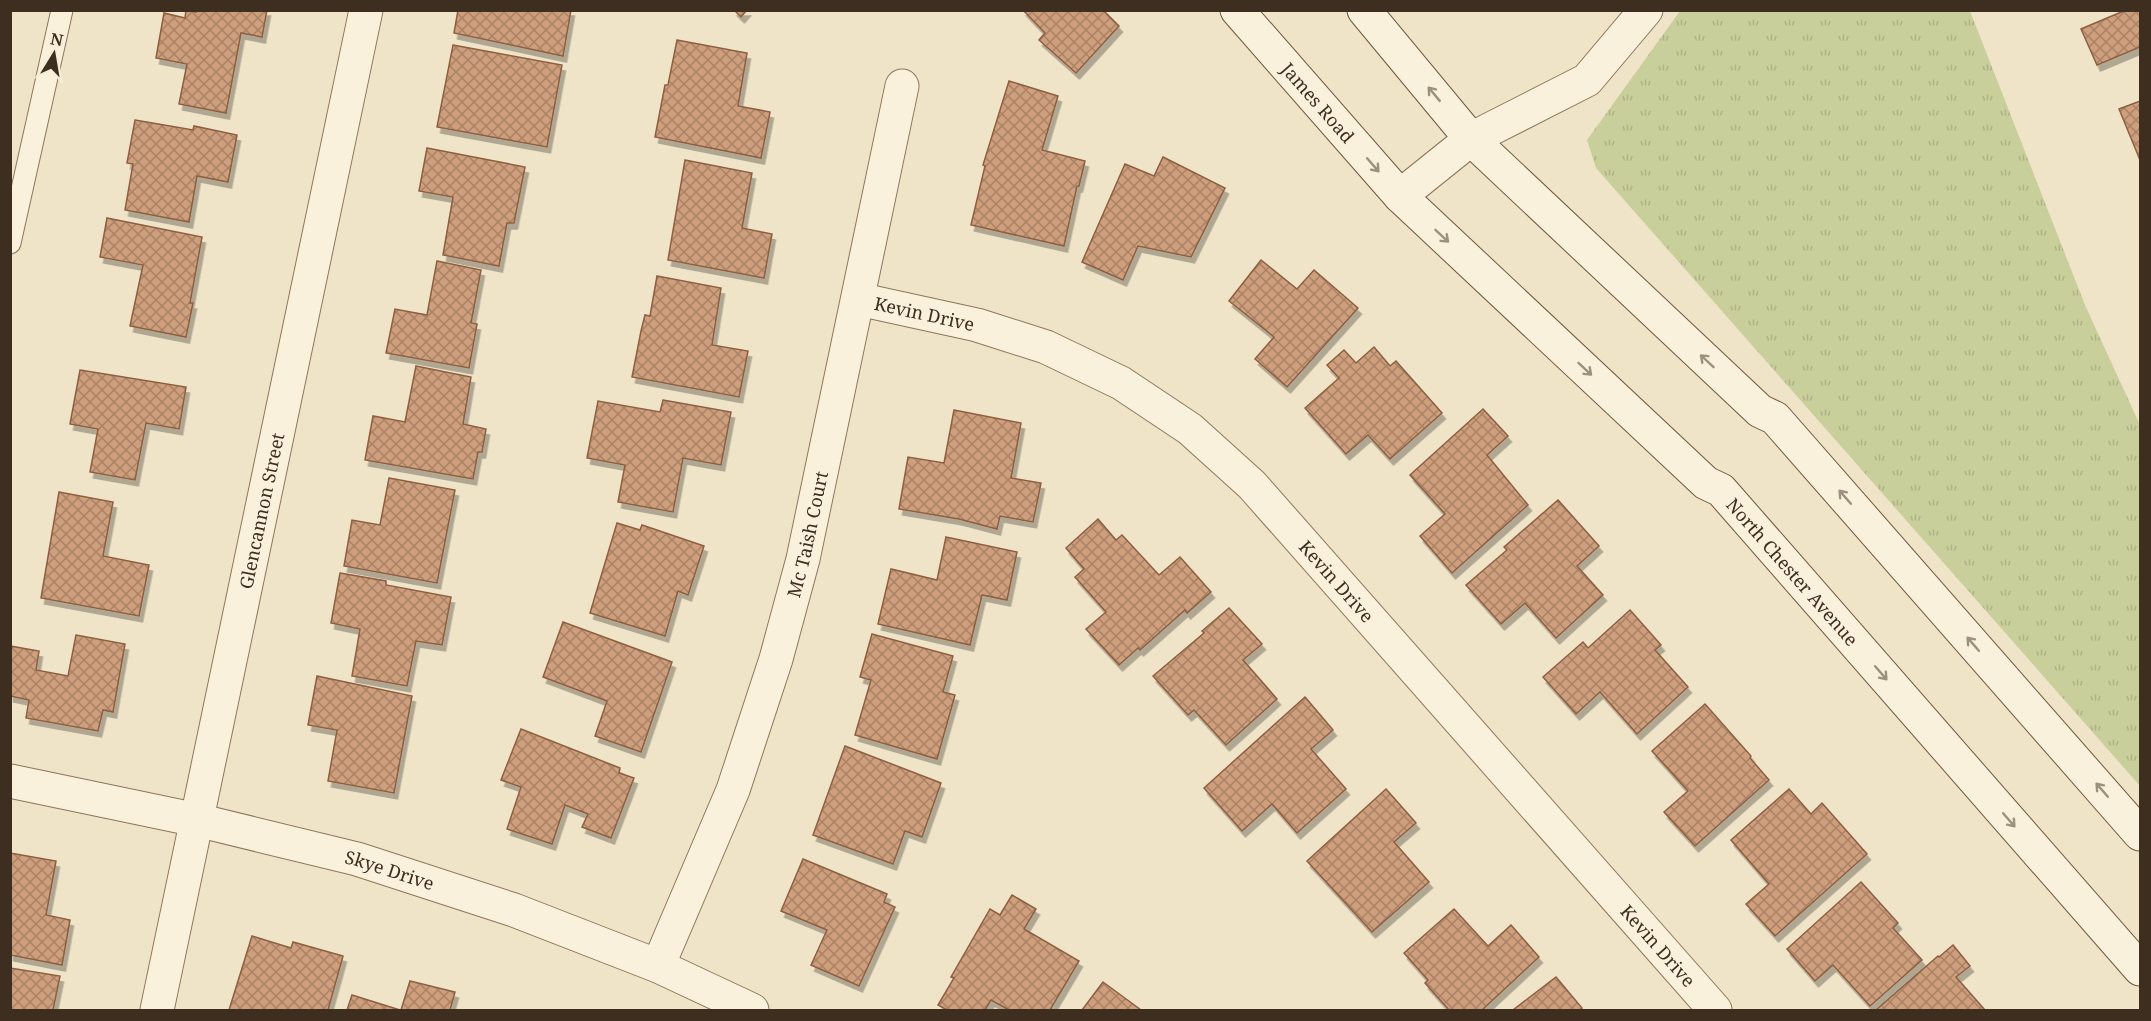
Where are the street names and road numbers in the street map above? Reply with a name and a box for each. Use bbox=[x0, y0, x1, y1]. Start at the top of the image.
street label: James Road bbox=[1276, 56, 1360, 148]
street label: Kevin Drive bbox=[872, 291, 977, 336]
street label: Glencannon Street bbox=[233, 431, 289, 591]
street label: Mc Taish Court bbox=[781, 469, 833, 600]
street label: North Chester Avenue bbox=[1721, 493, 1864, 651]
street label: Kevin Drive bbox=[1294, 535, 1379, 627]
street label: Skye Drive bbox=[343, 845, 437, 895]
street label: Kevin Drive bbox=[1616, 899, 1701, 992]

